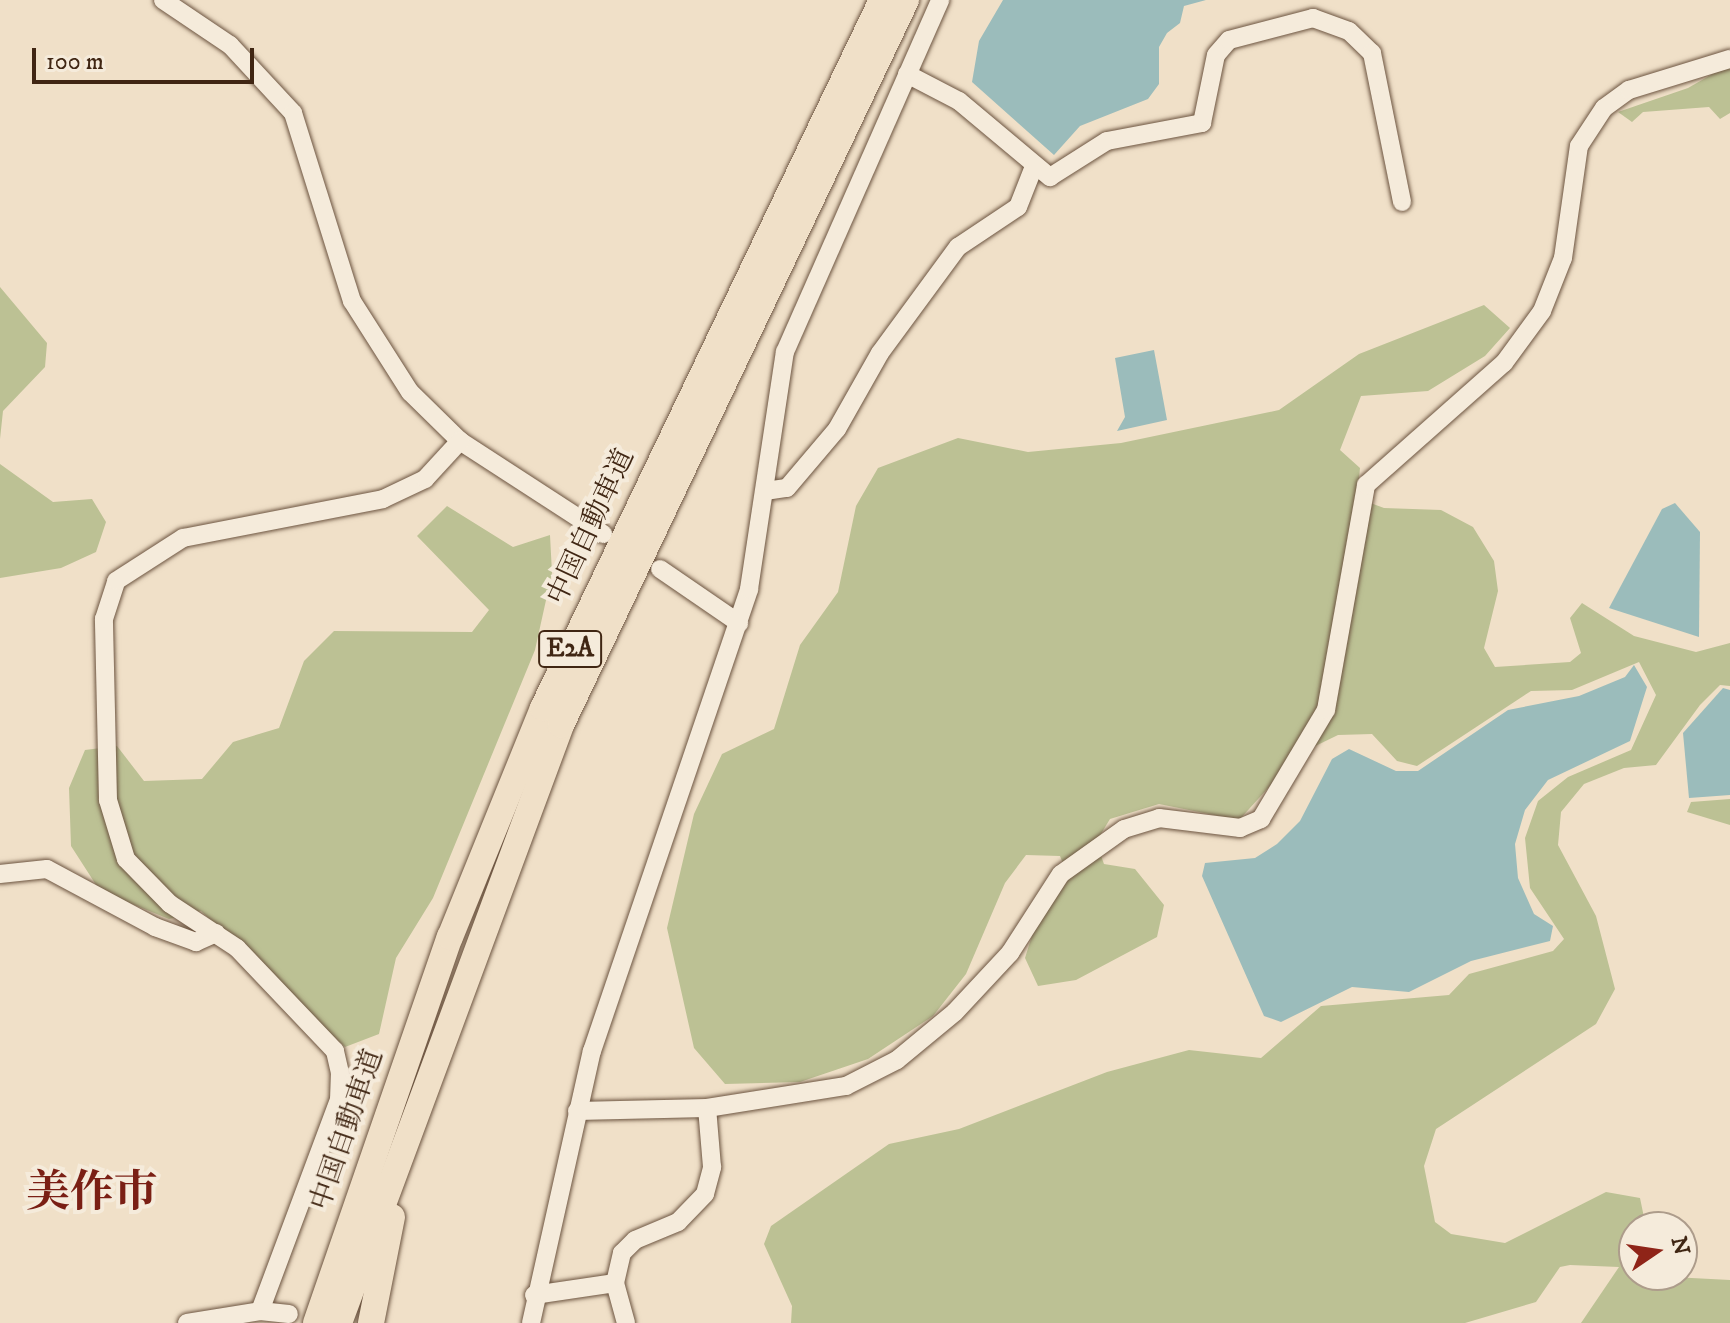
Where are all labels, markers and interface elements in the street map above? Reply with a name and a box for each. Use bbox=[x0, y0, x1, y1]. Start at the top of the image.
scale bar bbox=[36, 32, 258, 82]
text: 100 m bbox=[46, 47, 104, 77]
street label: 中国自動車道 bbox=[540, 444, 642, 610]
road number: E2A bbox=[538, 627, 602, 671]
street label: 中国自動車道 bbox=[304, 1045, 390, 1215]
district label: 美作市 bbox=[26, 1168, 158, 1220]
north arrow bbox=[1618, 1211, 1698, 1291]
text: N bbox=[1665, 1234, 1695, 1258]

